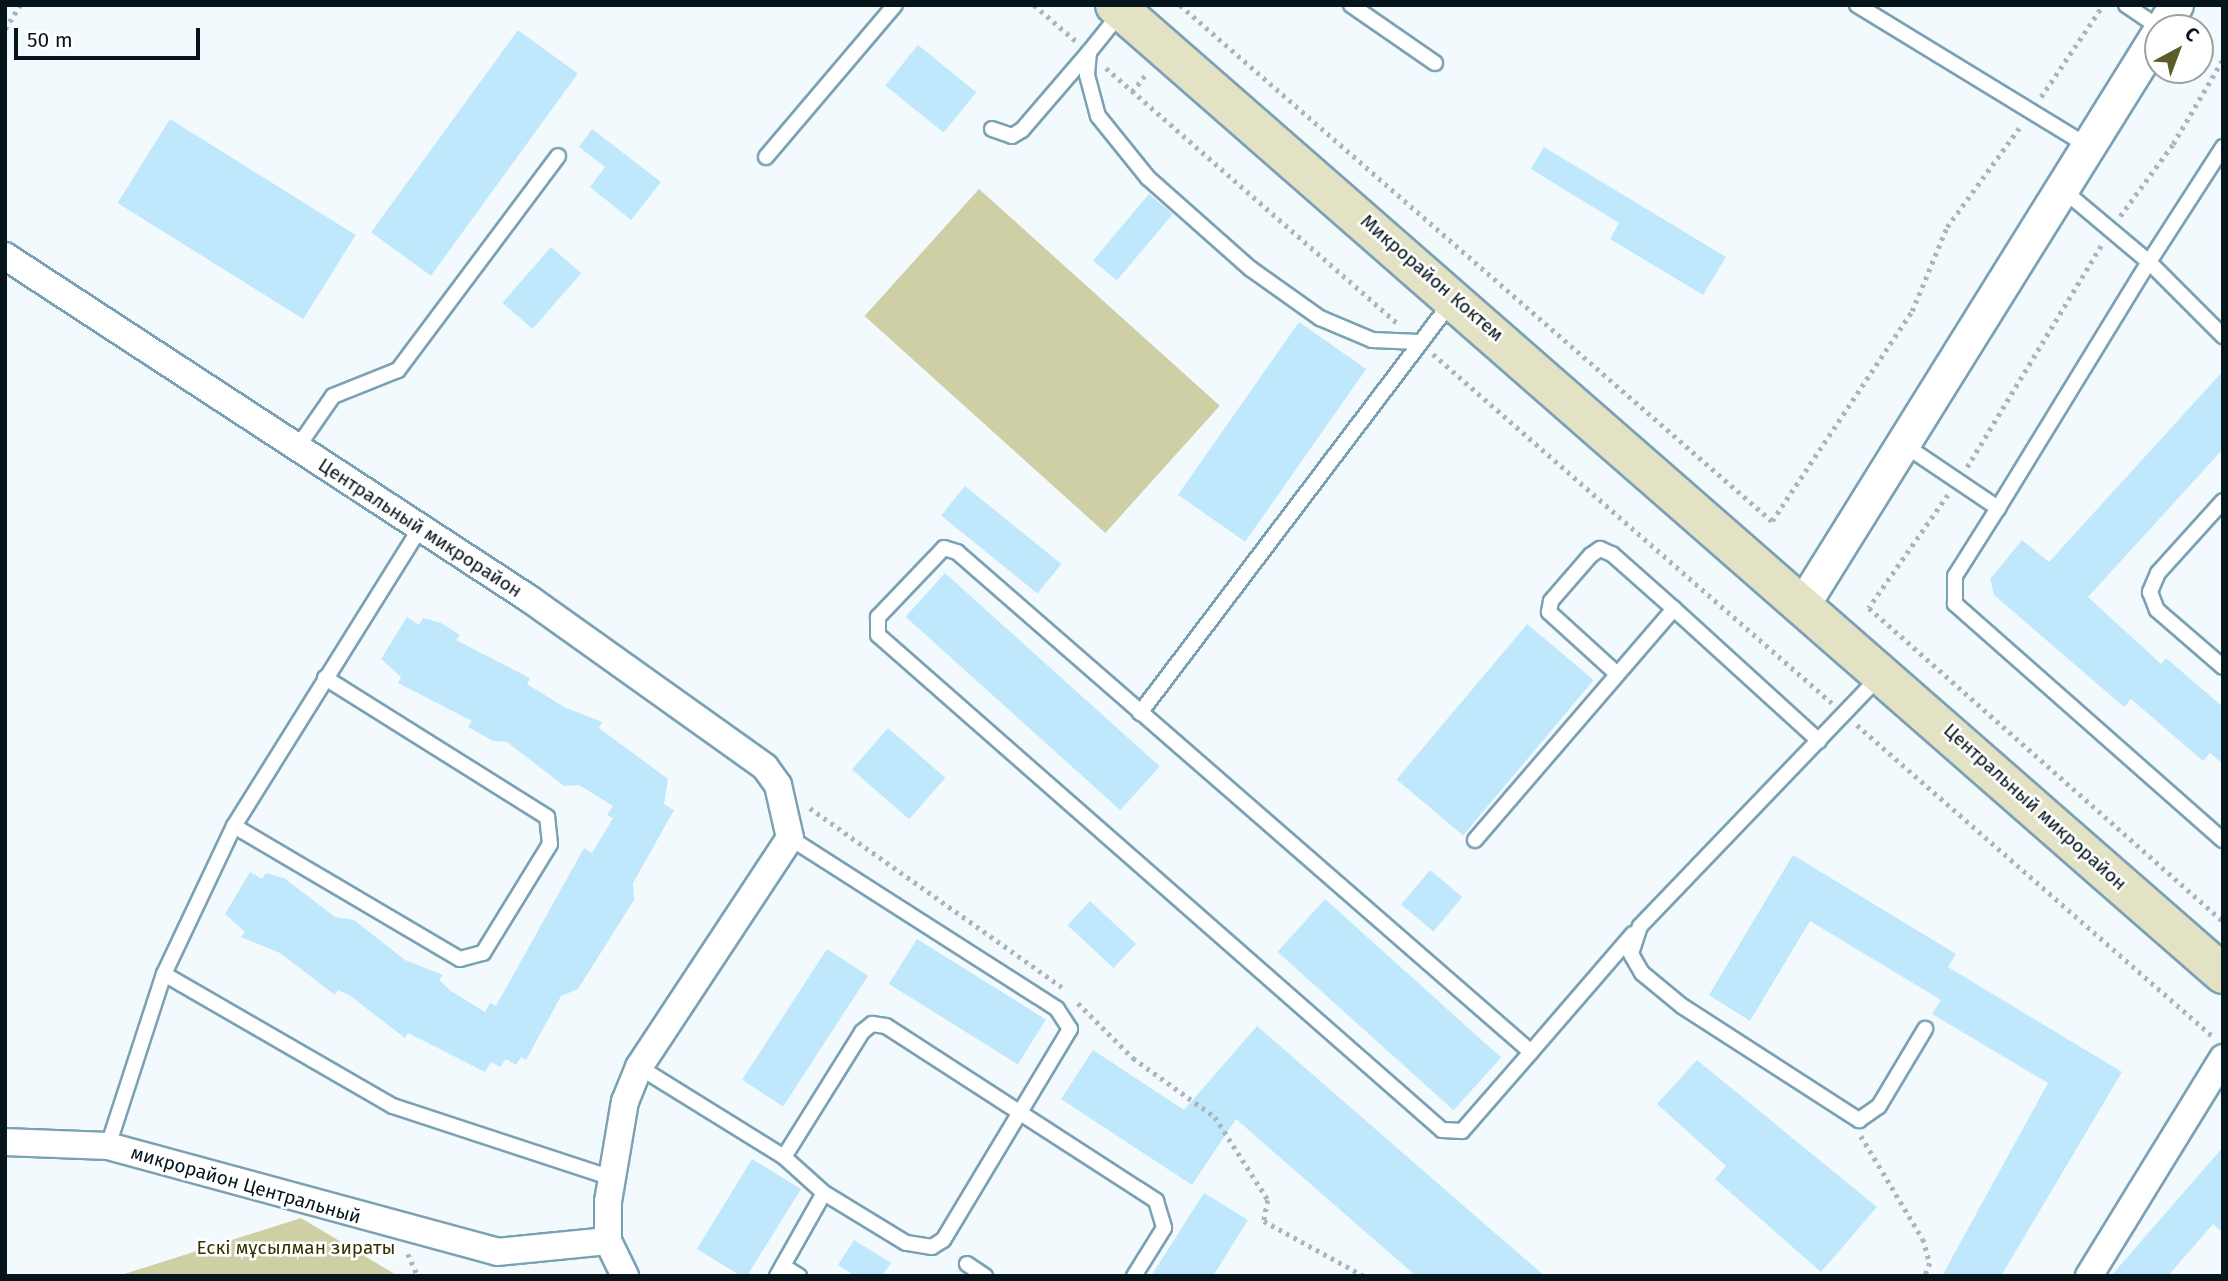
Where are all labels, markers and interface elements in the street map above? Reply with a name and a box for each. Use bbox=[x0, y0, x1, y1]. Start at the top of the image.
scale bar bbox=[18, 14, 203, 58]
north arrow bbox=[2144, 14, 2214, 84]
text: С bbox=[2180, 22, 2203, 47]
text: 50 m bbox=[27, 27, 73, 53]
street label: Микрорайон Коктем bbox=[1356, 210, 1508, 346]
street label: Центральный микрорайон bbox=[314, 454, 526, 602]
street label: Центральный микрорайон bbox=[1939, 719, 2131, 895]
street label: микрорайон Центральный bbox=[128, 1141, 364, 1229]
park label: Ескі мұсылман зираты bbox=[197, 1237, 395, 1259]

